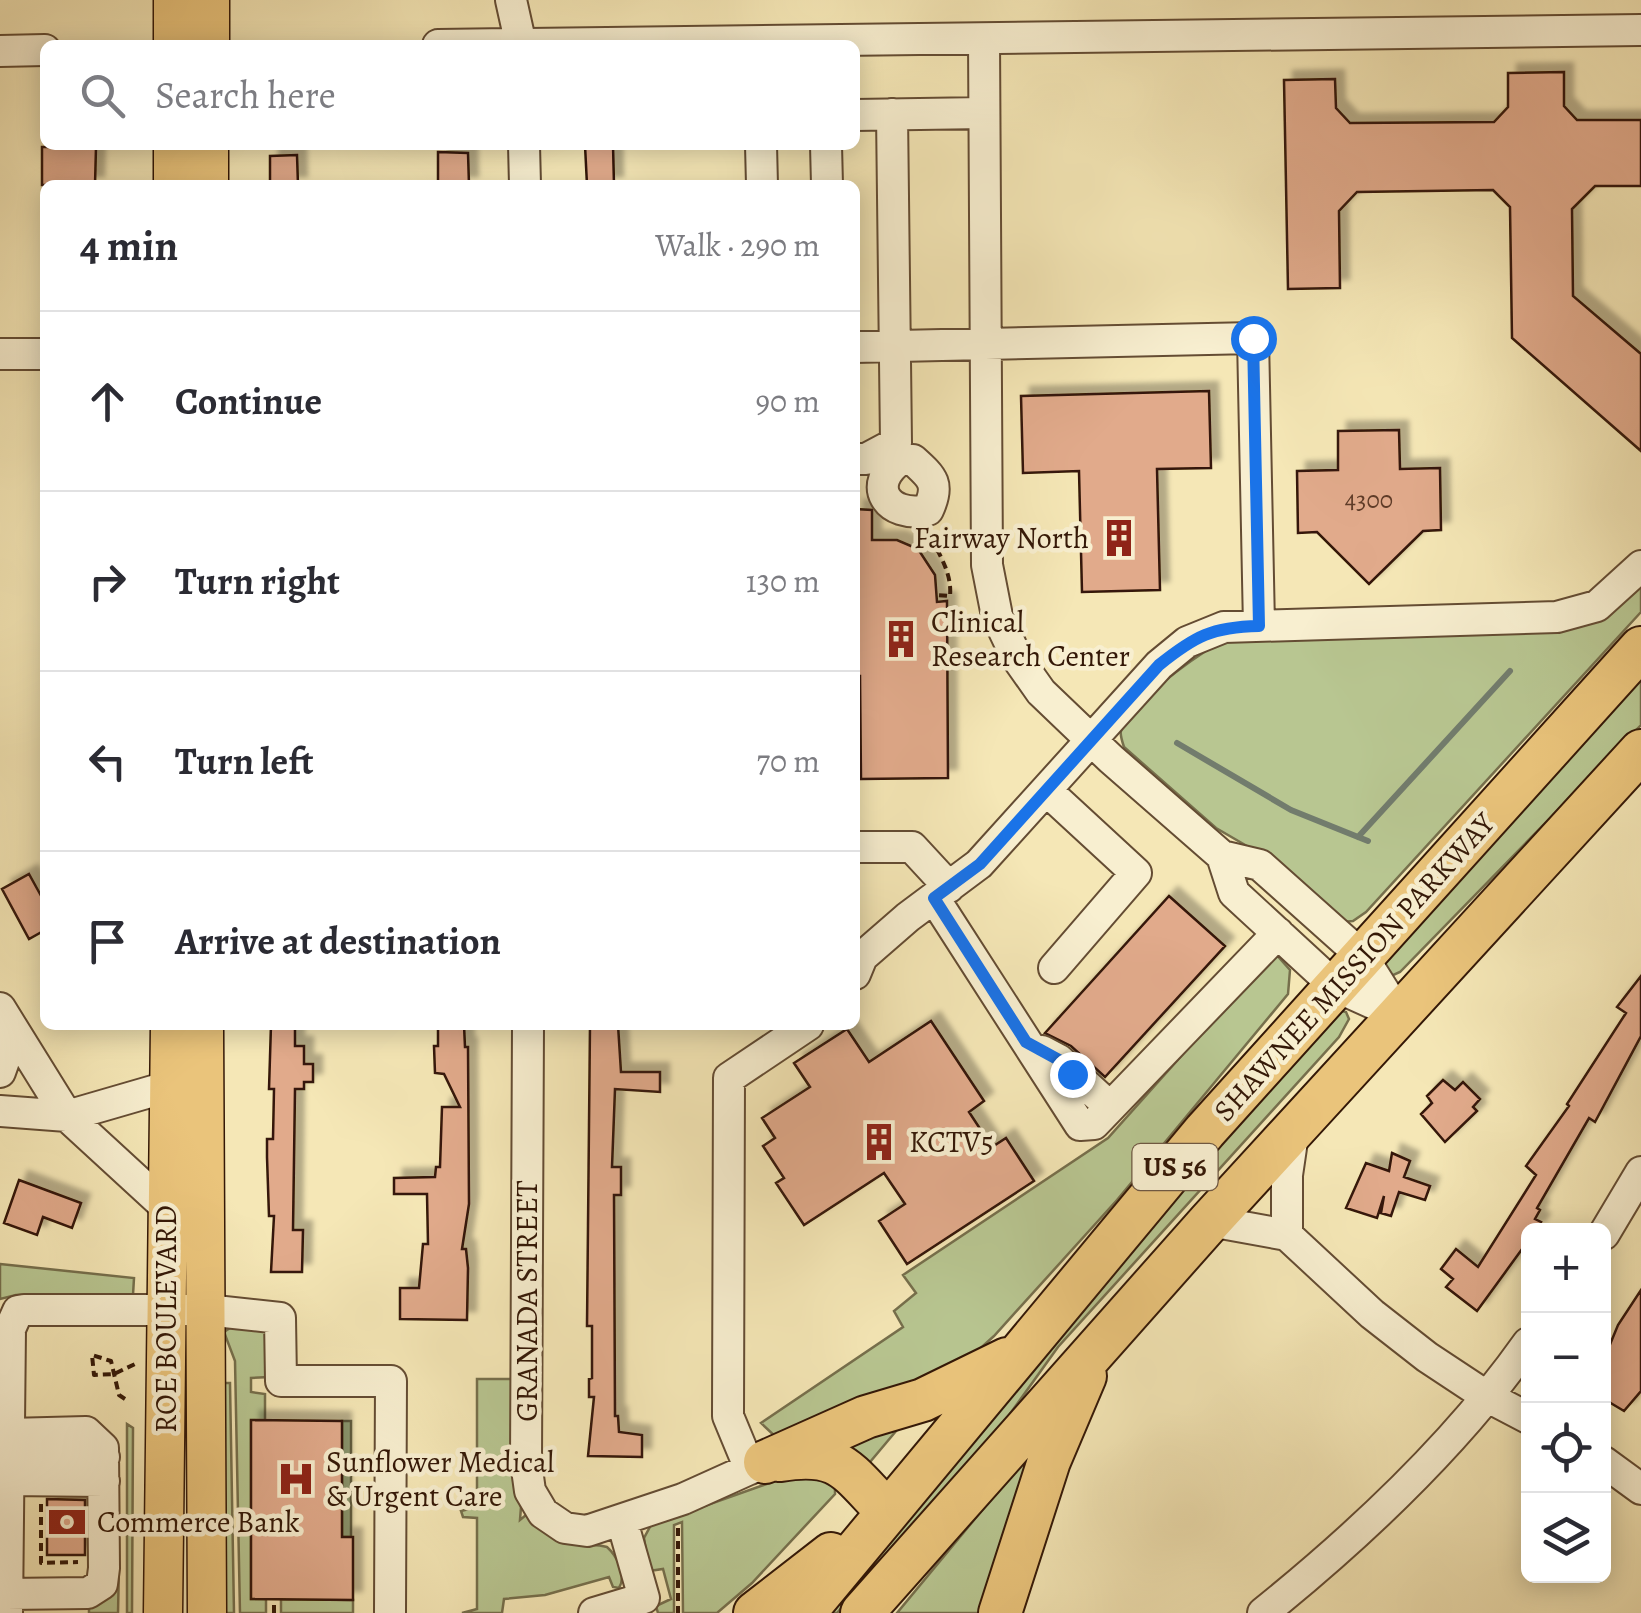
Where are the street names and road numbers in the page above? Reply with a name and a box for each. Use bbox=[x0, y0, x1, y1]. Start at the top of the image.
street label: SHAWNEE MISSION PARKWAY bbox=[1205, 804, 1504, 1130]
road number: US 56 bbox=[1132, 1144, 1218, 1190]
street label: GRANADA STREET bbox=[507, 1180, 547, 1422]
street label: ROE BOULEVARD bbox=[146, 1205, 186, 1433]

